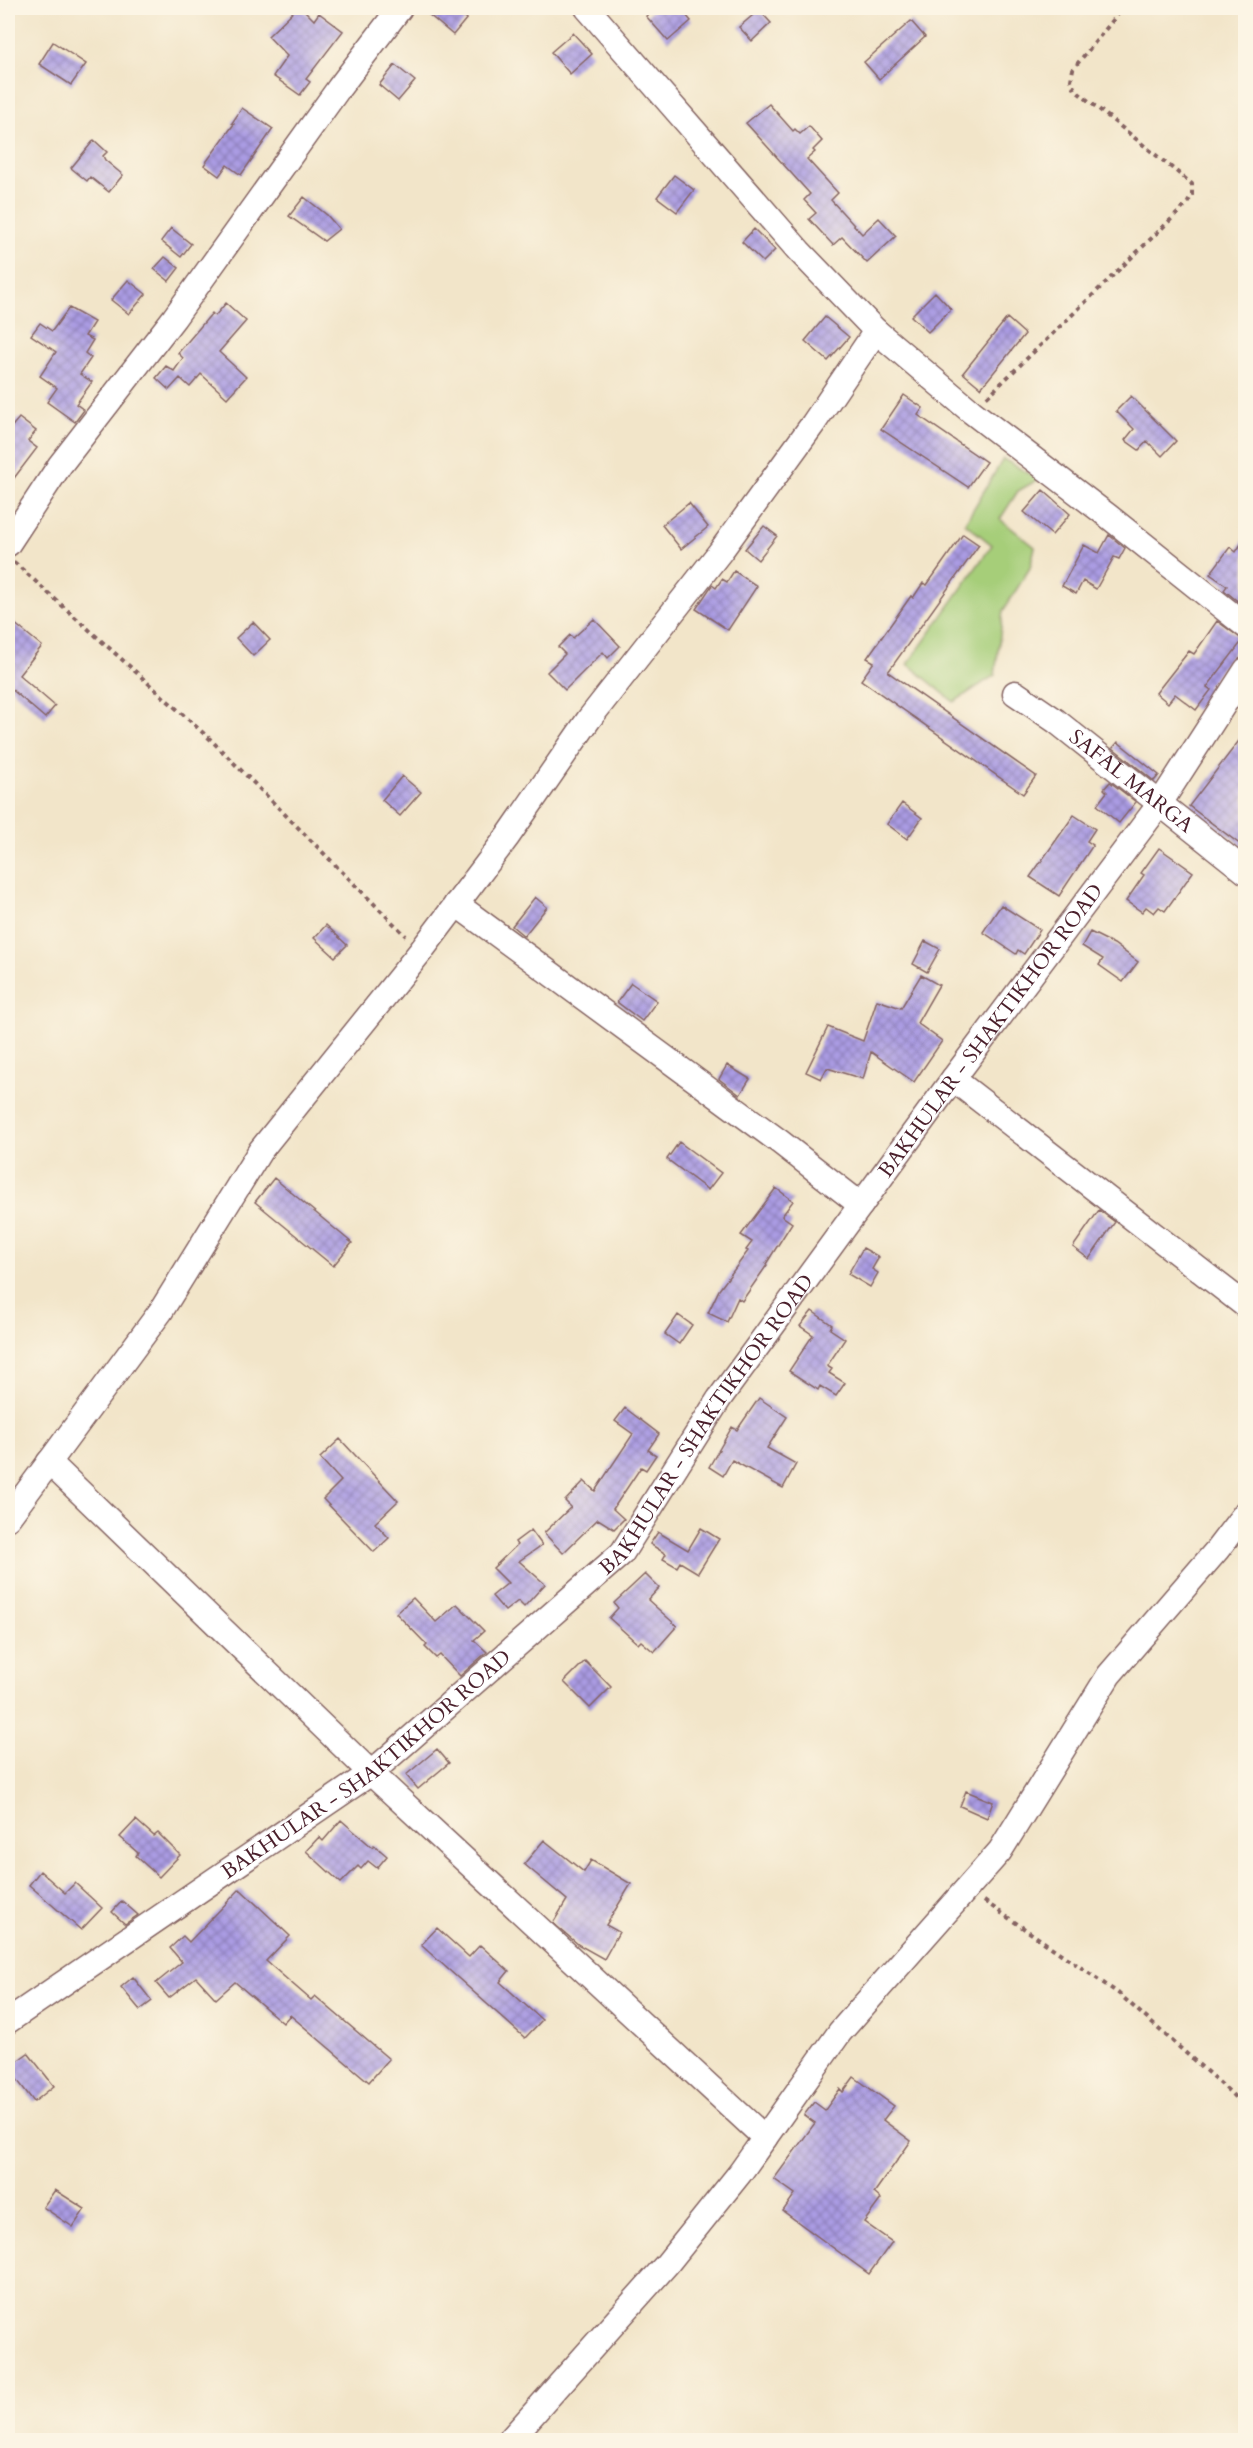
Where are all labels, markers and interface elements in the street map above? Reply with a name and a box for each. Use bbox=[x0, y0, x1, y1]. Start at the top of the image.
street label: SAFAL MARGA bbox=[1063, 722, 1200, 840]
street label: BAKHULAR - SHAKTIKHOR ROAD bbox=[871, 877, 1110, 1183]
street label: BAKHULAR - SHAKTIKHOR ROAD bbox=[593, 1268, 820, 1581]
street label: BAKHULAR - SHAKTIKHOR ROAD bbox=[215, 1643, 517, 1886]

